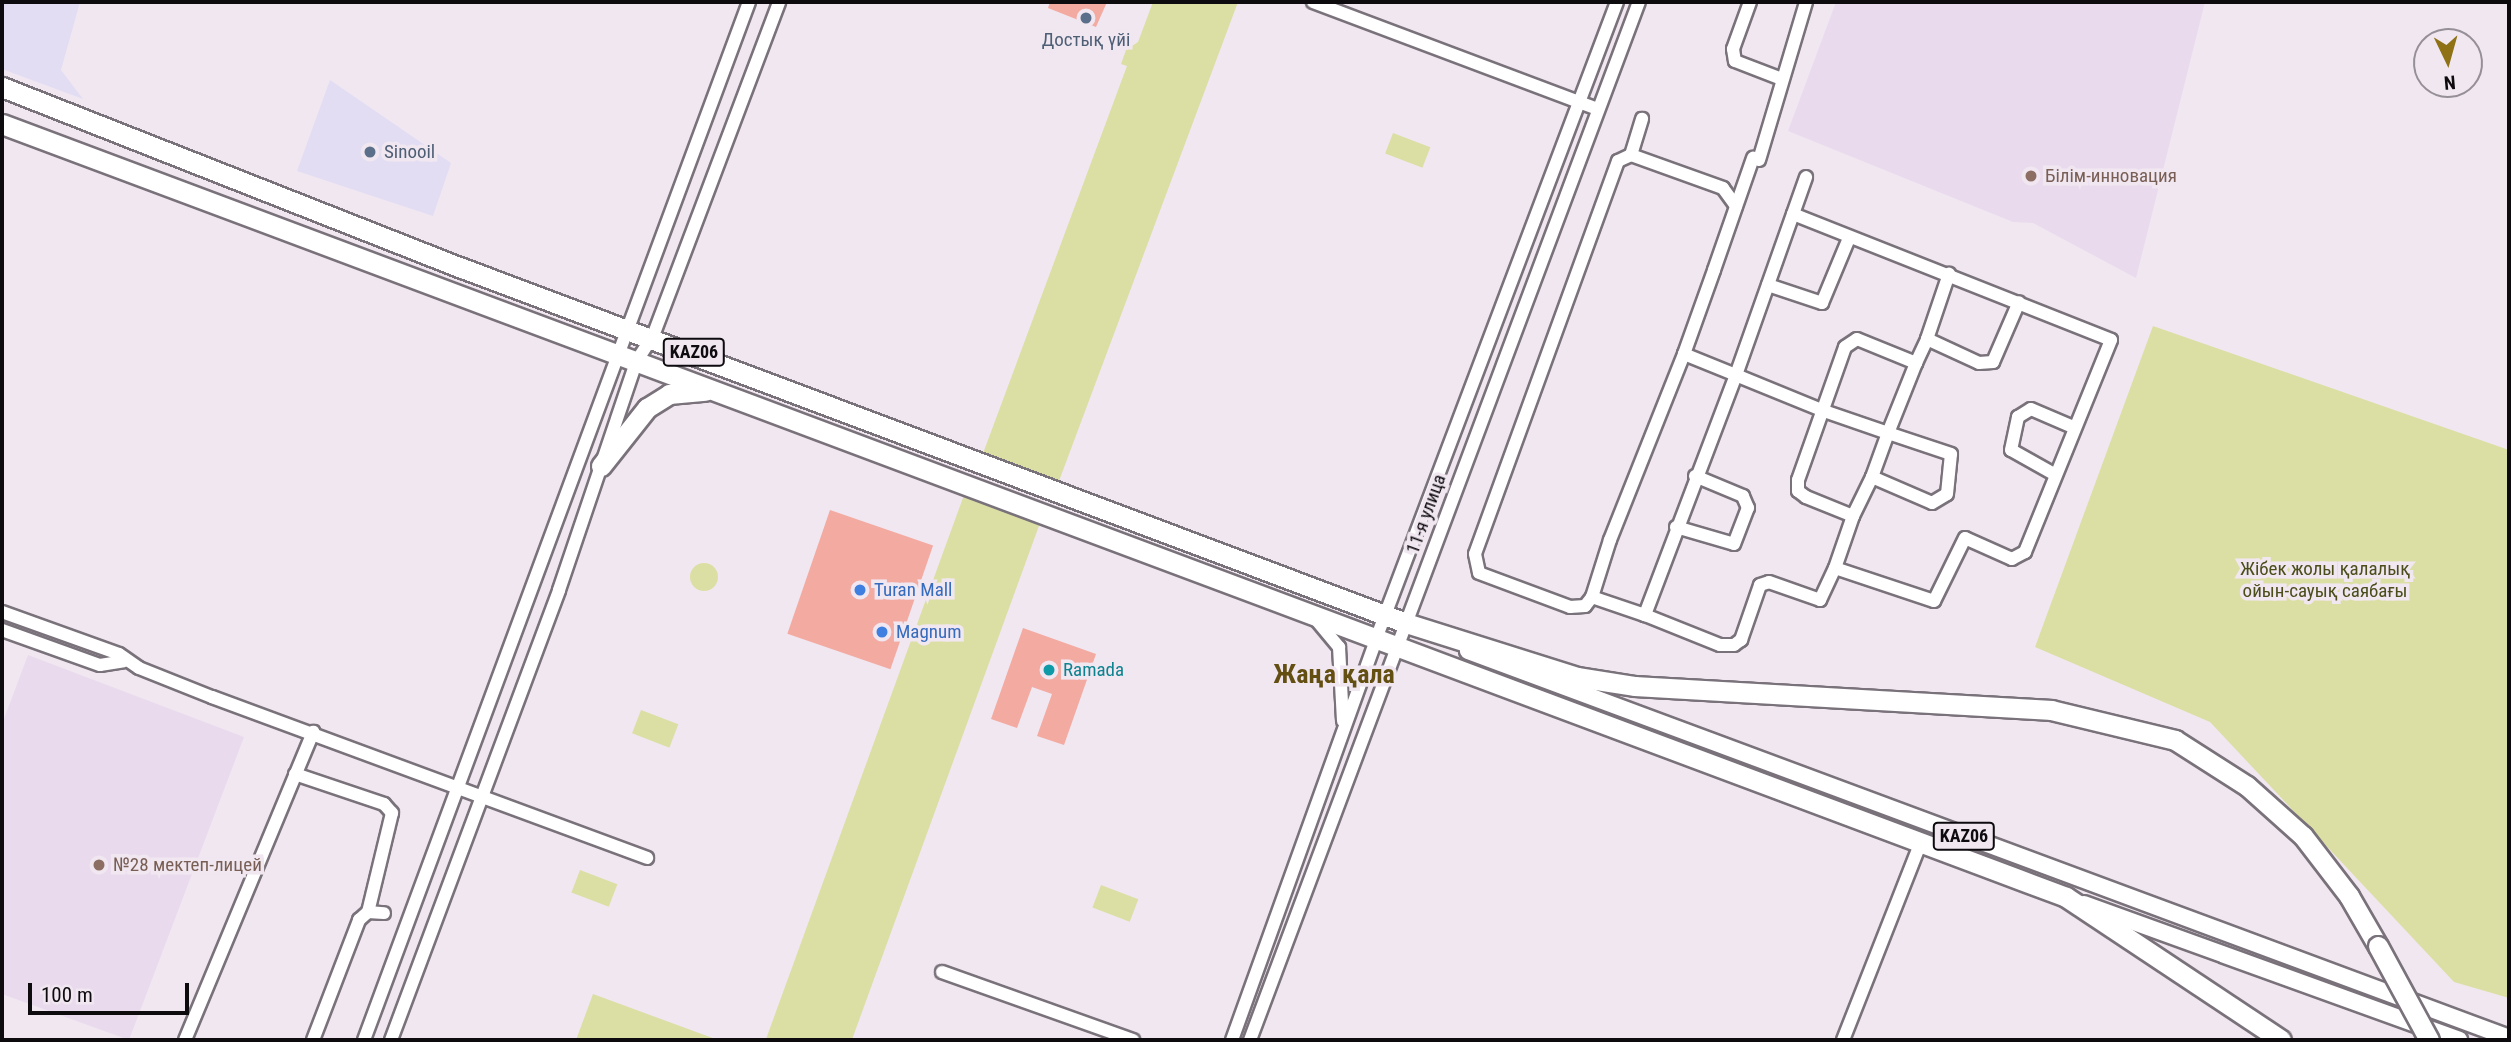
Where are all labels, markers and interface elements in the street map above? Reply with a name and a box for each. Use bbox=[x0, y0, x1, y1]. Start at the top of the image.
marker: Достық үйі bbox=[1078, 10, 1094, 26]
north arrow bbox=[2413, 28, 2483, 98]
place label: Достық үйі bbox=[1042, 29, 1130, 51]
text: N bbox=[2443, 70, 2457, 94]
place label: Sinooil bbox=[384, 141, 435, 163]
marker: Sinooil bbox=[362, 144, 378, 160]
place label: Білім-инновация bbox=[2045, 165, 2177, 187]
marker: Білім-инновация bbox=[2023, 168, 2039, 184]
road number: KАZ06 bbox=[662, 338, 726, 366]
street label: 11-я улица bbox=[1401, 471, 1451, 557]
park label: Жібек жолы қалалық ойын-сауық саябағы bbox=[2240, 558, 2410, 602]
place label: Turan Mall bbox=[874, 579, 952, 601]
marker: Turan Mall bbox=[852, 582, 868, 598]
place label: Magnum bbox=[896, 621, 962, 643]
marker: Magnum bbox=[874, 624, 890, 640]
place label: Ramada bbox=[1063, 659, 1124, 681]
district label: Жаңа қала bbox=[1273, 659, 1395, 691]
marker: Ramada bbox=[1041, 662, 1057, 678]
road number: KАZ06 bbox=[1932, 822, 1996, 850]
place label: №28 мектеп-лицей bbox=[113, 854, 262, 876]
marker: №28 мектеп-лицей bbox=[91, 857, 107, 873]
scale bar bbox=[32, 968, 192, 1012]
text: 100 m bbox=[41, 983, 93, 1007]

